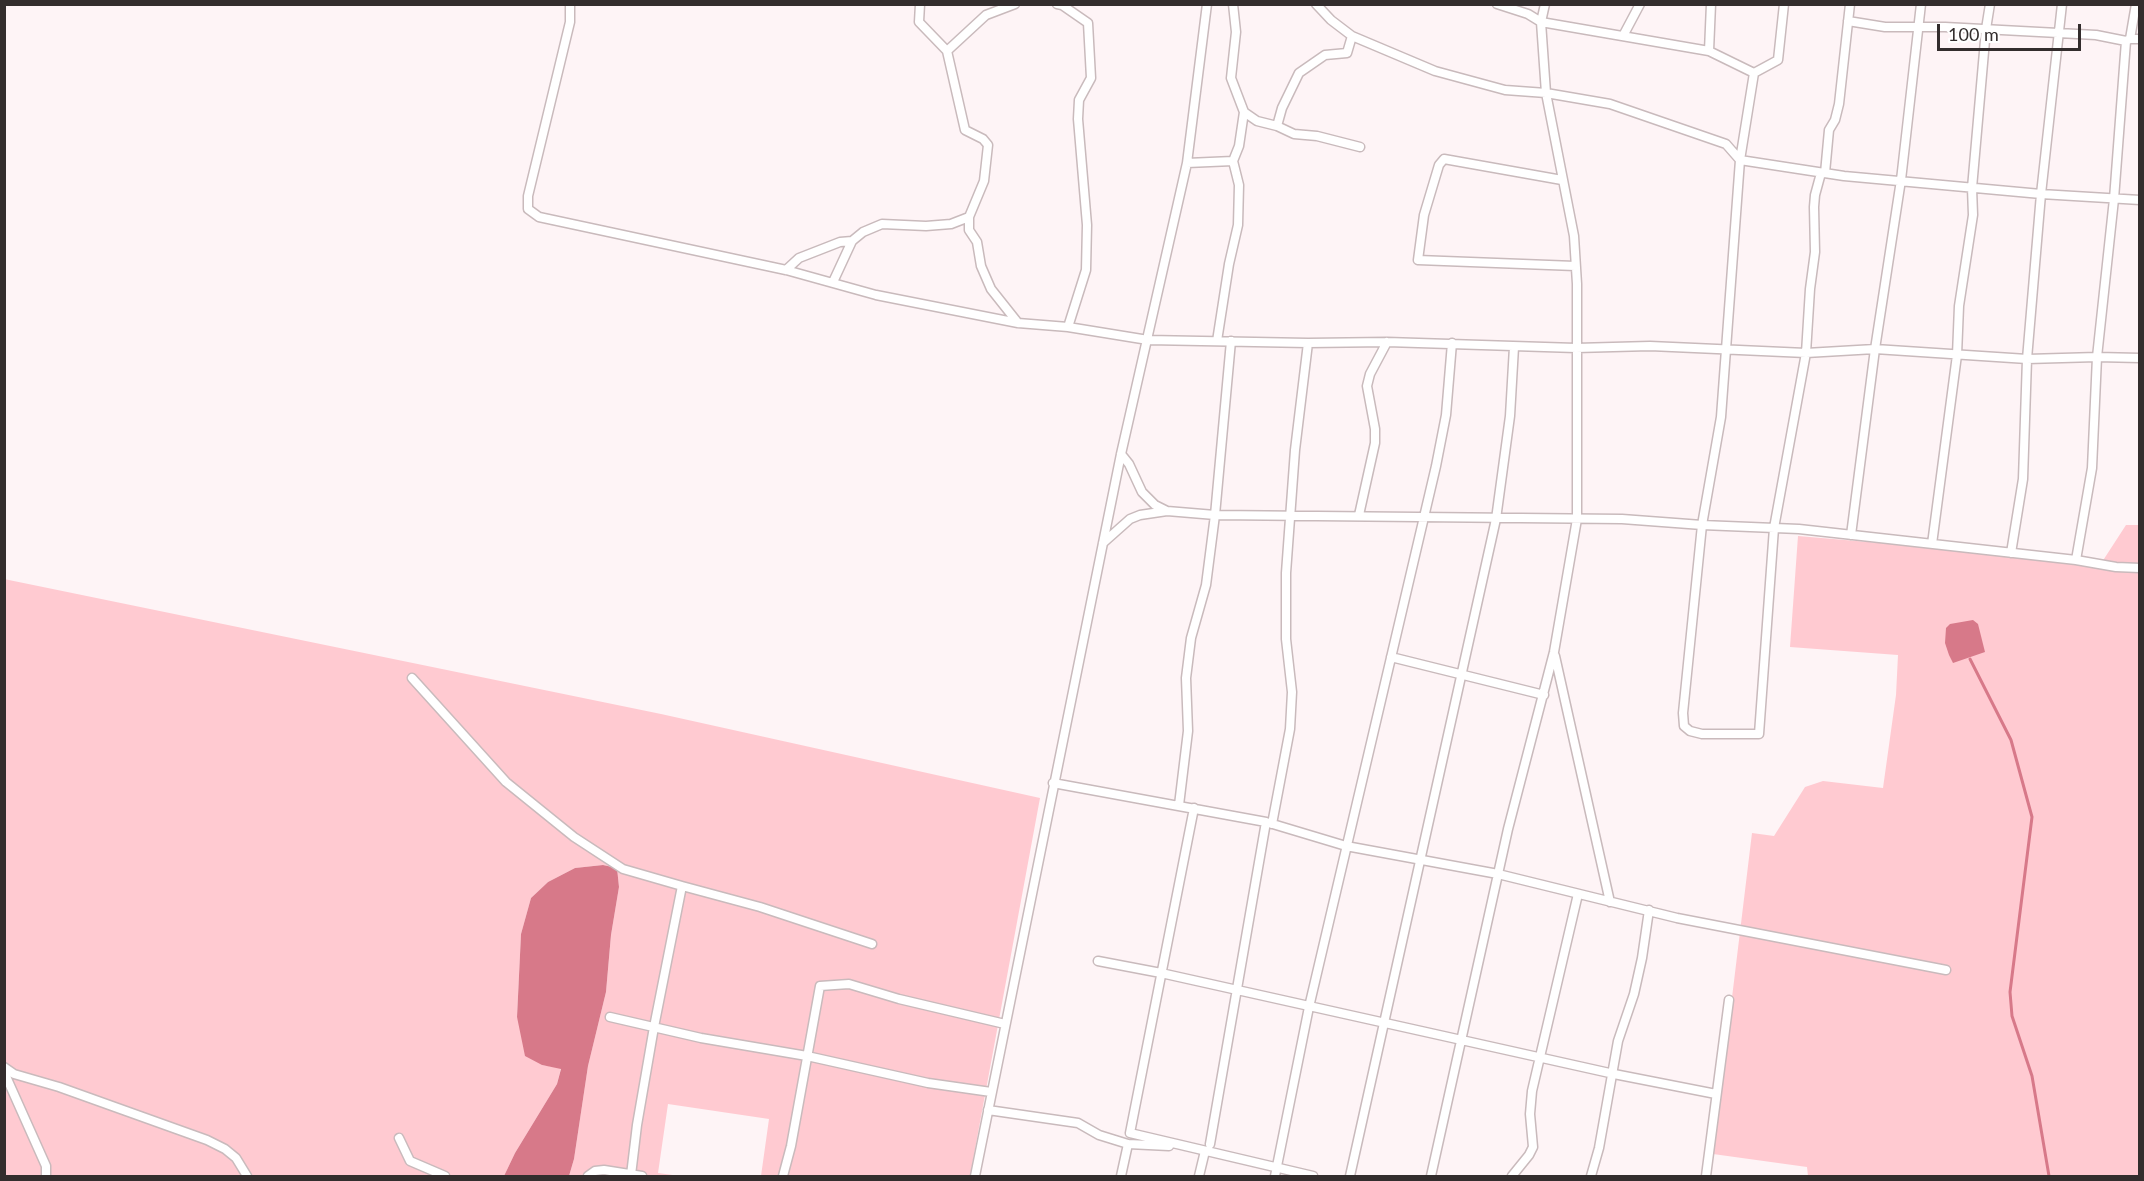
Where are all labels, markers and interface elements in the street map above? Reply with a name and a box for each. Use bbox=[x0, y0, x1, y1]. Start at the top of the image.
scale bar bbox=[1940, 12, 2084, 50]
text: 100 m bbox=[1948, 23, 1999, 45]

